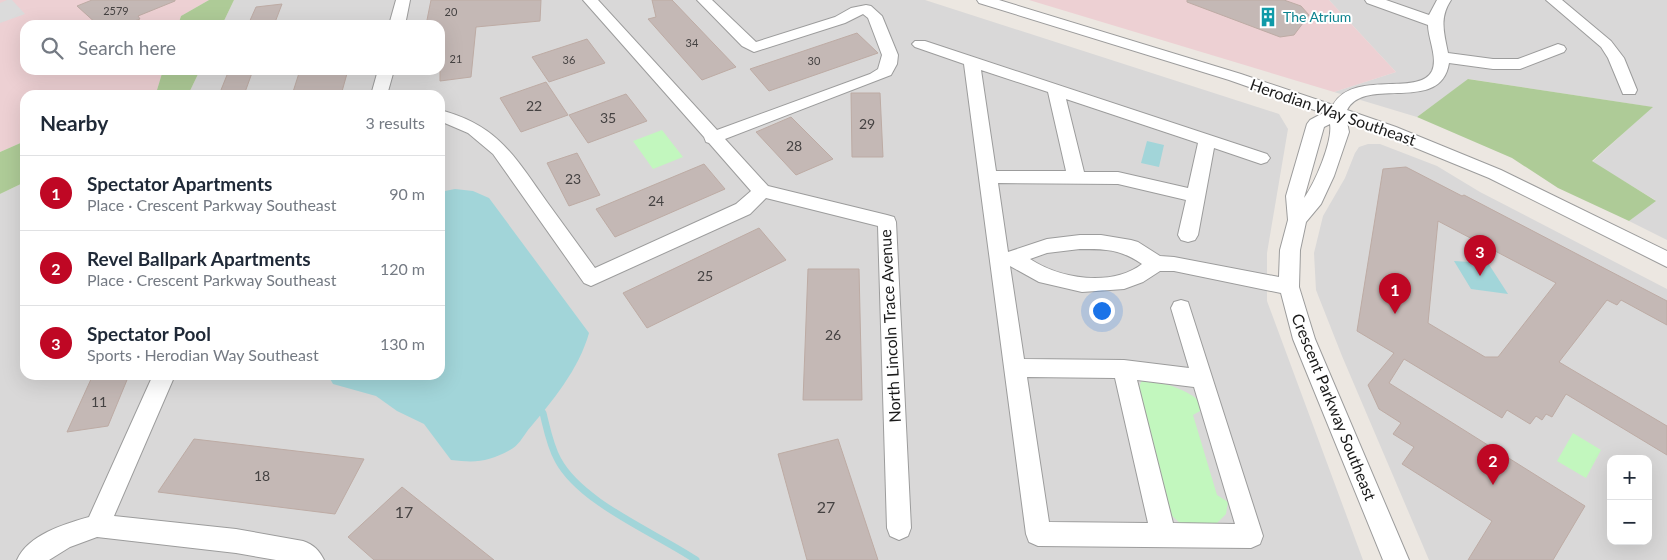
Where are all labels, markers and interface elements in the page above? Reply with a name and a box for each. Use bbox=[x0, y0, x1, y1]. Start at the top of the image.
house number: 2579 bbox=[103, 4, 129, 17]
house number: 20 bbox=[445, 5, 458, 18]
building icon: The Atrium bbox=[1257, 6, 1279, 28]
place label: The Atrium bbox=[1283, 8, 1351, 25]
search box bbox=[20, 20, 445, 75]
icon: search bbox=[38, 34, 66, 62]
text: Search here bbox=[78, 36, 176, 59]
house number: 34 bbox=[686, 36, 699, 49]
house number: 21 bbox=[450, 52, 462, 65]
house number: 36 bbox=[563, 53, 575, 66]
house number: 30 bbox=[808, 54, 821, 67]
street label: Herodian Way Southeast bbox=[1248, 74, 1419, 149]
house number: 22 bbox=[526, 97, 542, 114]
house number: 35 bbox=[600, 109, 616, 126]
text: Nearby bbox=[40, 110, 108, 135]
text: 3 results bbox=[365, 113, 425, 132]
house number: 29 bbox=[859, 115, 875, 132]
house number: 28 bbox=[786, 137, 802, 154]
house number: 23 bbox=[565, 170, 581, 187]
text: Spectator Apartments bbox=[87, 172, 272, 195]
text: 1 bbox=[51, 184, 61, 203]
text: 90 m bbox=[389, 184, 425, 203]
house number: 24 bbox=[648, 192, 664, 209]
text: Place · Crescent Parkway Southeast bbox=[87, 195, 336, 214]
street label: North Lincoln Trace Avenue bbox=[875, 229, 904, 423]
pin: 3 bbox=[1464, 235, 1496, 276]
text: Revel Ballpark Apartments bbox=[87, 247, 311, 270]
text: 2 bbox=[51, 259, 61, 278]
text: 120 m bbox=[380, 259, 425, 278]
house number: 25 bbox=[697, 267, 713, 284]
text: Place · Crescent Parkway Southeast bbox=[87, 270, 336, 289]
pin: 1 bbox=[1379, 273, 1411, 314]
your location bbox=[1089, 298, 1115, 324]
street label: Crescent Parkway Southeast bbox=[1288, 311, 1381, 503]
text: Spectator Pool bbox=[87, 322, 211, 345]
house number: 26 bbox=[825, 326, 841, 343]
text: 3 bbox=[51, 334, 61, 353]
text: 130 m bbox=[380, 334, 425, 353]
text: Sports · Herodian Way Southeast bbox=[87, 345, 319, 364]
house number: 11 bbox=[91, 393, 107, 410]
pin: 2 bbox=[1477, 444, 1509, 485]
map controls bbox=[1607, 455, 1652, 545]
button: + bbox=[1607, 455, 1652, 500]
house number: 18 bbox=[254, 467, 270, 484]
house number: 27 bbox=[817, 497, 835, 516]
button: − bbox=[1607, 500, 1652, 545]
house number: 17 bbox=[395, 502, 413, 521]

